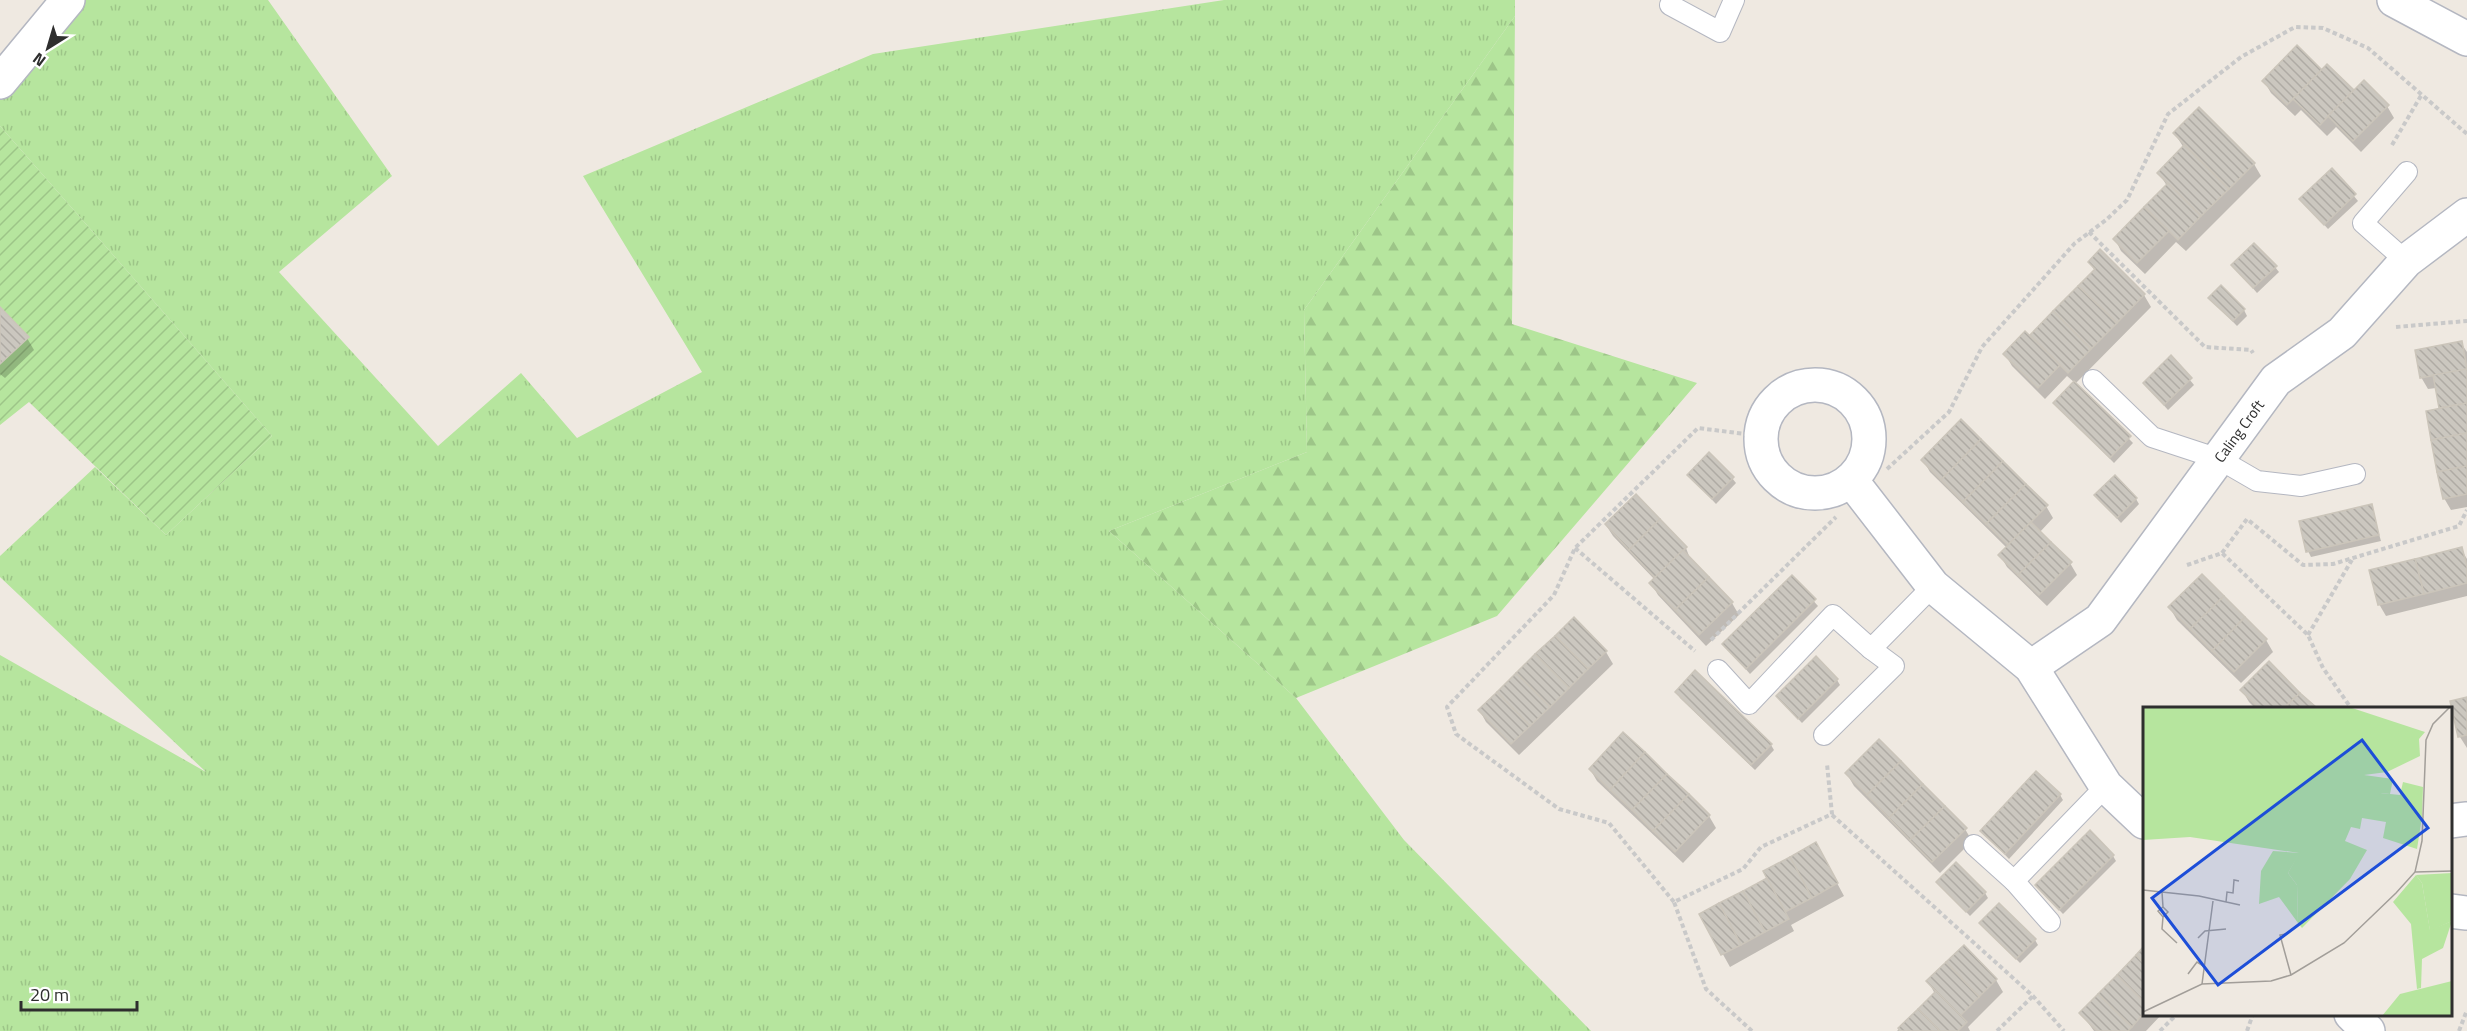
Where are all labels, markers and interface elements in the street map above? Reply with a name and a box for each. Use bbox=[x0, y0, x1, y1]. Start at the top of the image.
north arrow bbox=[18, 18, 78, 78]
text: N bbox=[27, 47, 51, 73]
street label: Caling Croft bbox=[2208, 394, 2270, 467]
inset map bbox=[2143, 707, 2452, 1016]
scale bar bbox=[21, 974, 136, 1012]
text: 20 m bbox=[30, 981, 69, 1008]

